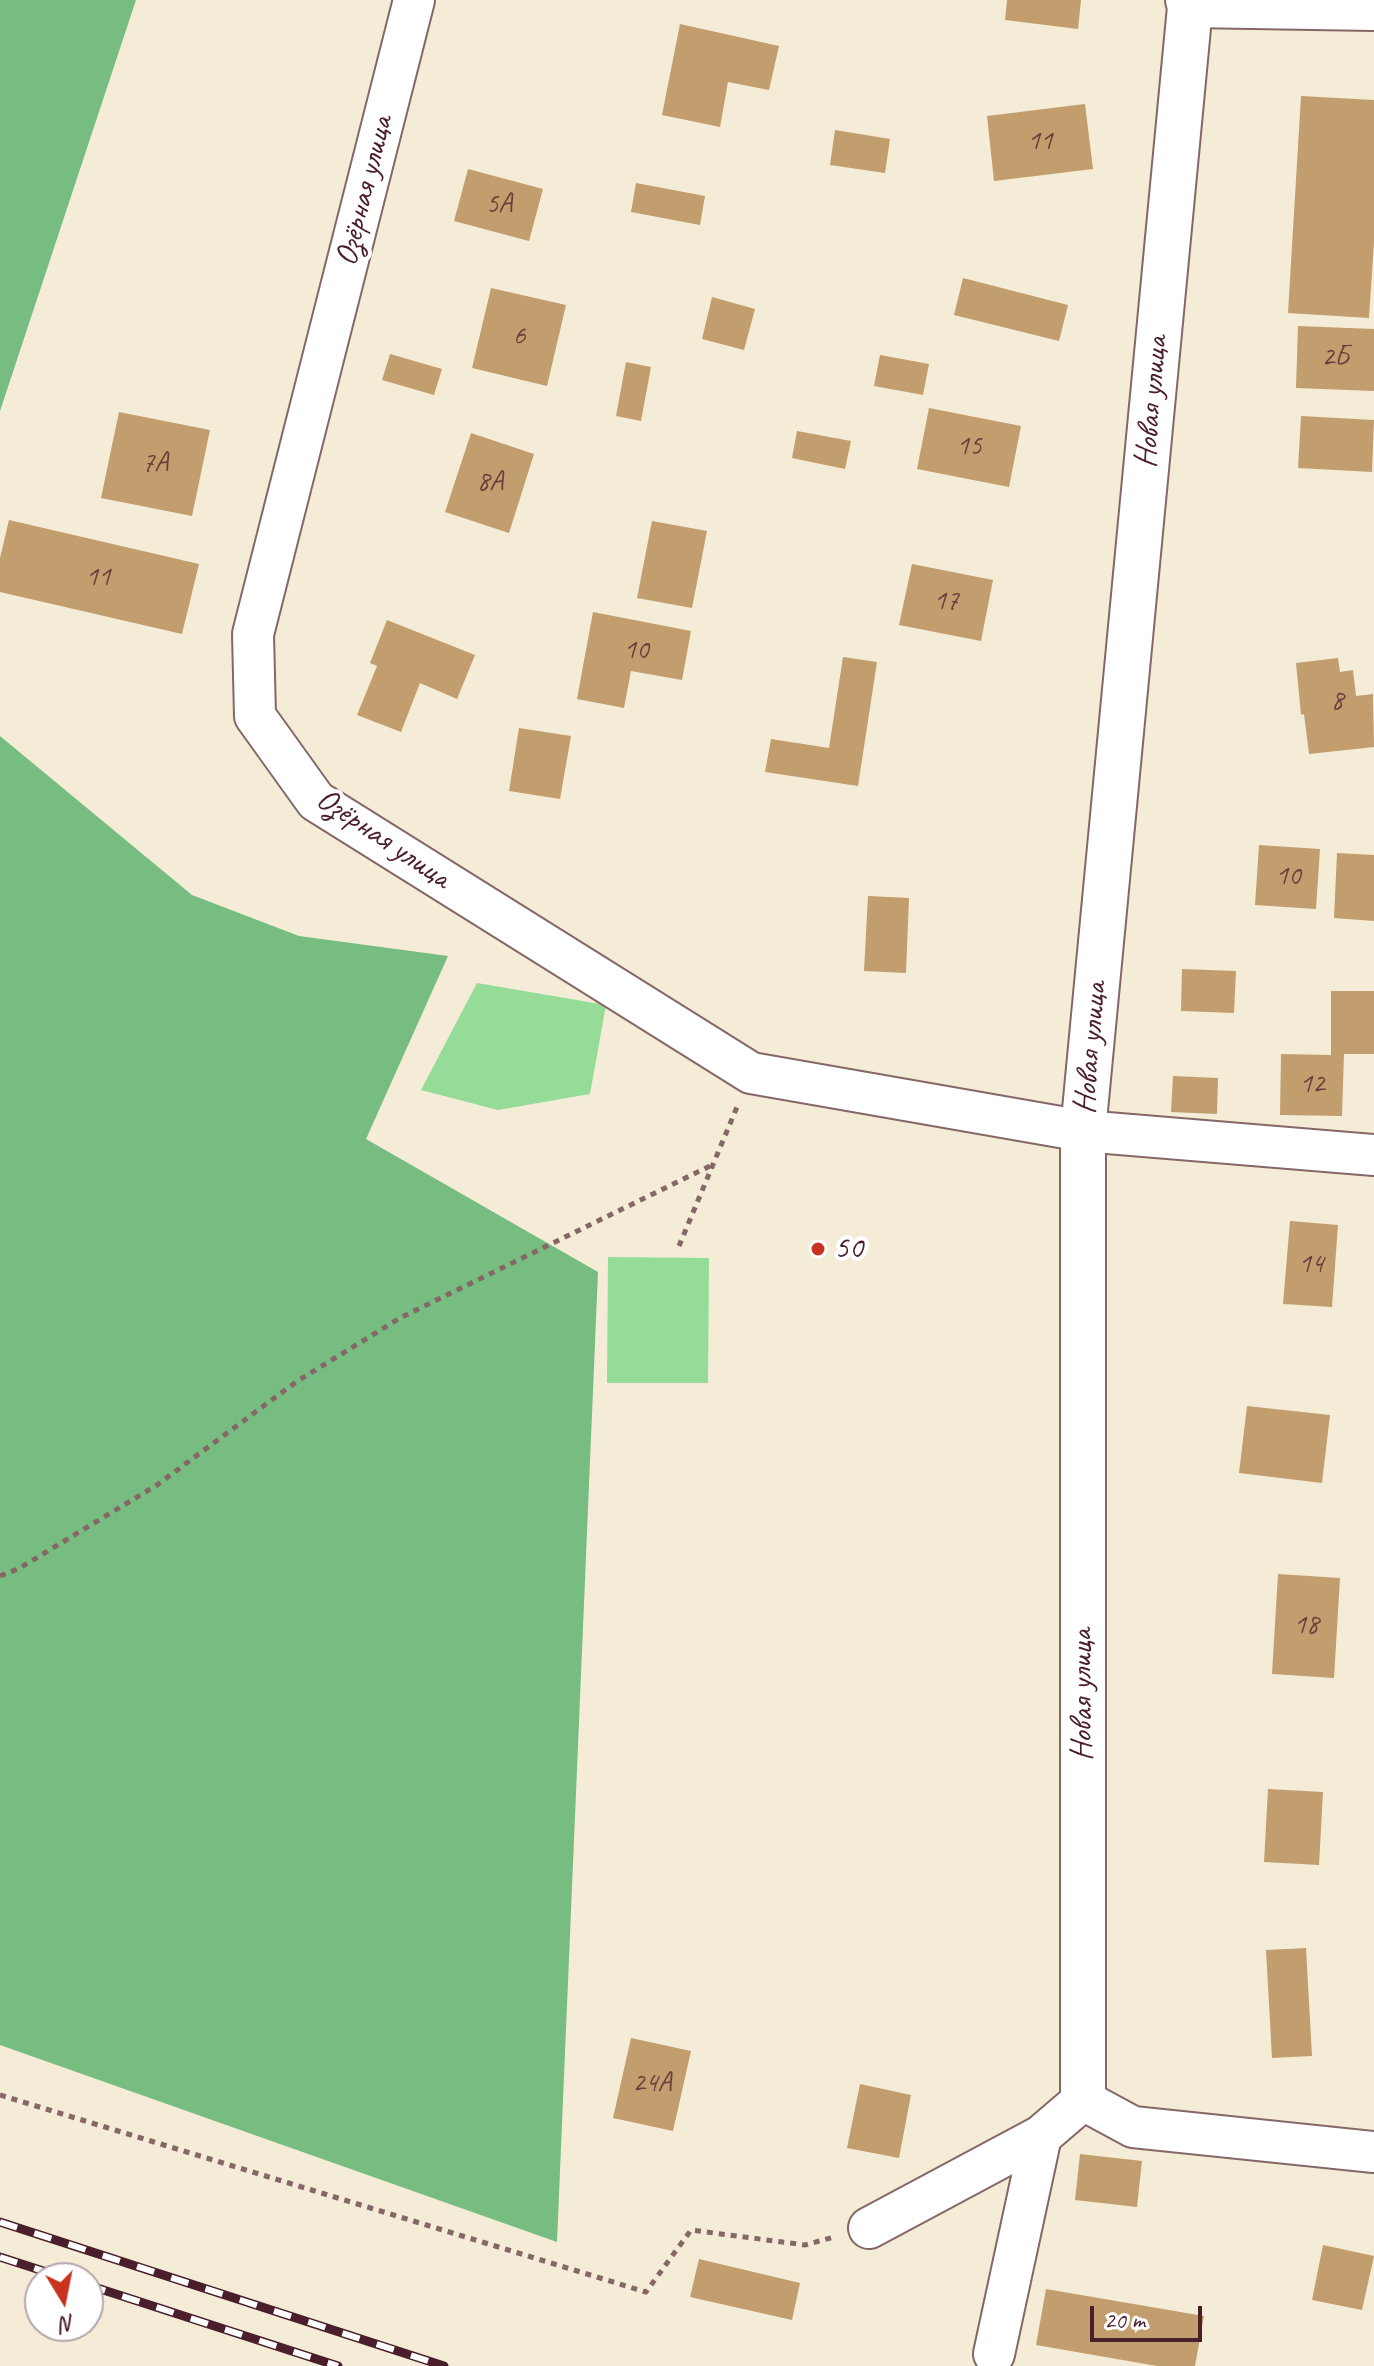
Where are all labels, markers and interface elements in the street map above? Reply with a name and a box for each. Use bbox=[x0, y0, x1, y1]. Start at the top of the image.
street label: Озёрная улица bbox=[328, 112, 402, 270]
house number: 11 bbox=[1027, 125, 1053, 159]
house number: 5А bbox=[486, 188, 512, 222]
house number: 6 bbox=[513, 320, 525, 354]
street label: Новая улица bbox=[1127, 335, 1177, 469]
house number: 2Б bbox=[1322, 341, 1348, 375]
house number: 15 bbox=[956, 430, 982, 464]
house number: 7А bbox=[142, 447, 168, 481]
house number: 8А bbox=[477, 466, 503, 500]
house number: 11 bbox=[85, 561, 111, 595]
house number: 17 bbox=[933, 585, 959, 619]
house number: 10 bbox=[623, 634, 649, 668]
house number: 8 bbox=[1331, 685, 1343, 719]
street label: Озёрная улица bbox=[309, 780, 457, 898]
house number: 10 bbox=[1275, 860, 1301, 894]
street label: Новая улица bbox=[1066, 981, 1116, 1115]
house number: 12 bbox=[1299, 1068, 1325, 1102]
place label: 50 bbox=[834, 1230, 863, 1268]
marker: 50 bbox=[809, 1240, 827, 1258]
house number: 14 bbox=[1298, 1248, 1324, 1282]
house number: 18 bbox=[1293, 1609, 1319, 1643]
street label: Новая улица bbox=[1064, 1629, 1102, 1761]
house number: 24А bbox=[632, 2067, 672, 2101]
north arrow bbox=[24, 2262, 104, 2342]
scale bar bbox=[1094, 2290, 1206, 2340]
text: 20 m bbox=[1104, 2305, 1145, 2335]
text: N bbox=[59, 2309, 77, 2339]

